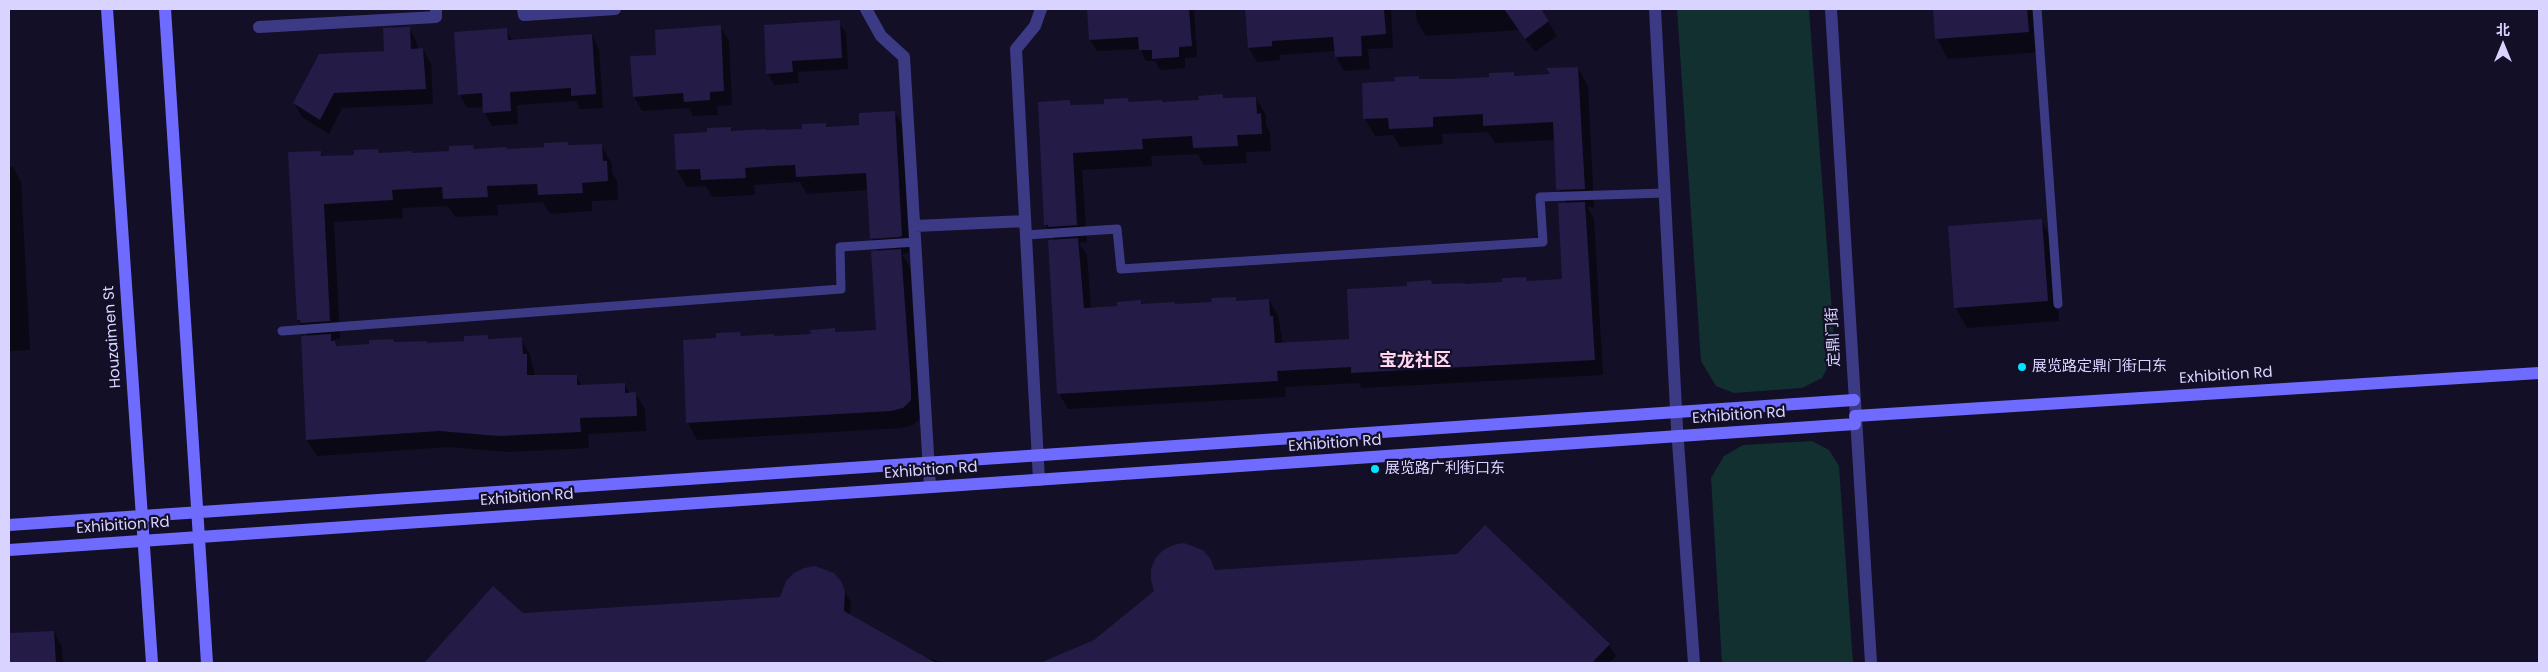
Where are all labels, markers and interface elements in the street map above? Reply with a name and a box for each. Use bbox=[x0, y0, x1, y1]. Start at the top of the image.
north arrow bbox=[2478, 20, 2528, 70]
text: 北 bbox=[2496, 20, 2510, 40]
street label: Houzaimen St bbox=[100, 285, 126, 389]
street label: 定鼎门街 bbox=[1823, 307, 1845, 367]
district label: 宝龙社区 bbox=[1379, 350, 1451, 372]
place label: 展览路定鼎门街口东 bbox=[2032, 358, 2167, 376]
marker: 展览路定鼎门街口东 bbox=[2016, 361, 2028, 373]
street label: Exhibition Rd bbox=[2179, 364, 2273, 388]
street label: Exhibition Rd bbox=[1692, 404, 1786, 428]
street label: Exhibition Rd bbox=[1288, 432, 1382, 456]
street label: Exhibition Rd bbox=[884, 459, 978, 483]
place label: 展览路广利街口东 bbox=[1385, 460, 1505, 478]
marker: 展览路广利街口东 bbox=[1369, 463, 1381, 475]
street label: Exhibition Rd bbox=[480, 486, 574, 510]
street label: Exhibition Rd bbox=[76, 514, 170, 538]

